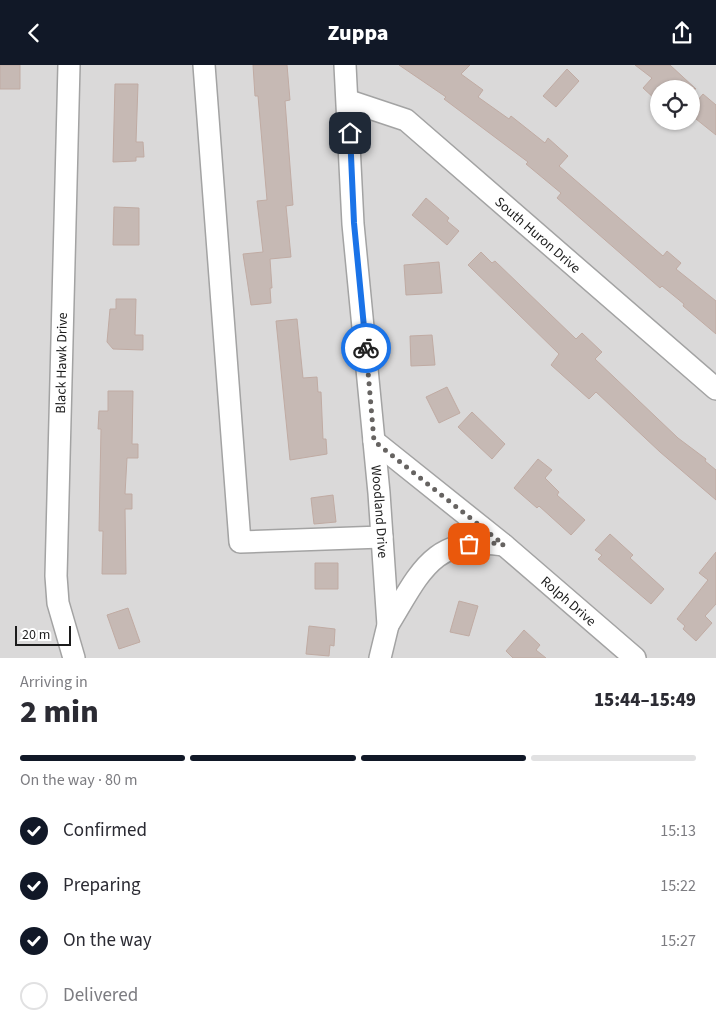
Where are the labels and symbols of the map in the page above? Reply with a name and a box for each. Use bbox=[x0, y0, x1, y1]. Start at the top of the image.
pin bbox=[329, 112, 371, 154]
street label: South Huron Drive bbox=[490, 193, 585, 278]
street label: Black Hawk Drive bbox=[51, 312, 73, 414]
courier bbox=[341, 323, 391, 373]
street label: Woodland Drive bbox=[365, 464, 392, 559]
pin bbox=[448, 523, 490, 565]
street label: Rolph Drive bbox=[536, 572, 600, 631]
scale bar bbox=[15, 623, 71, 646]

